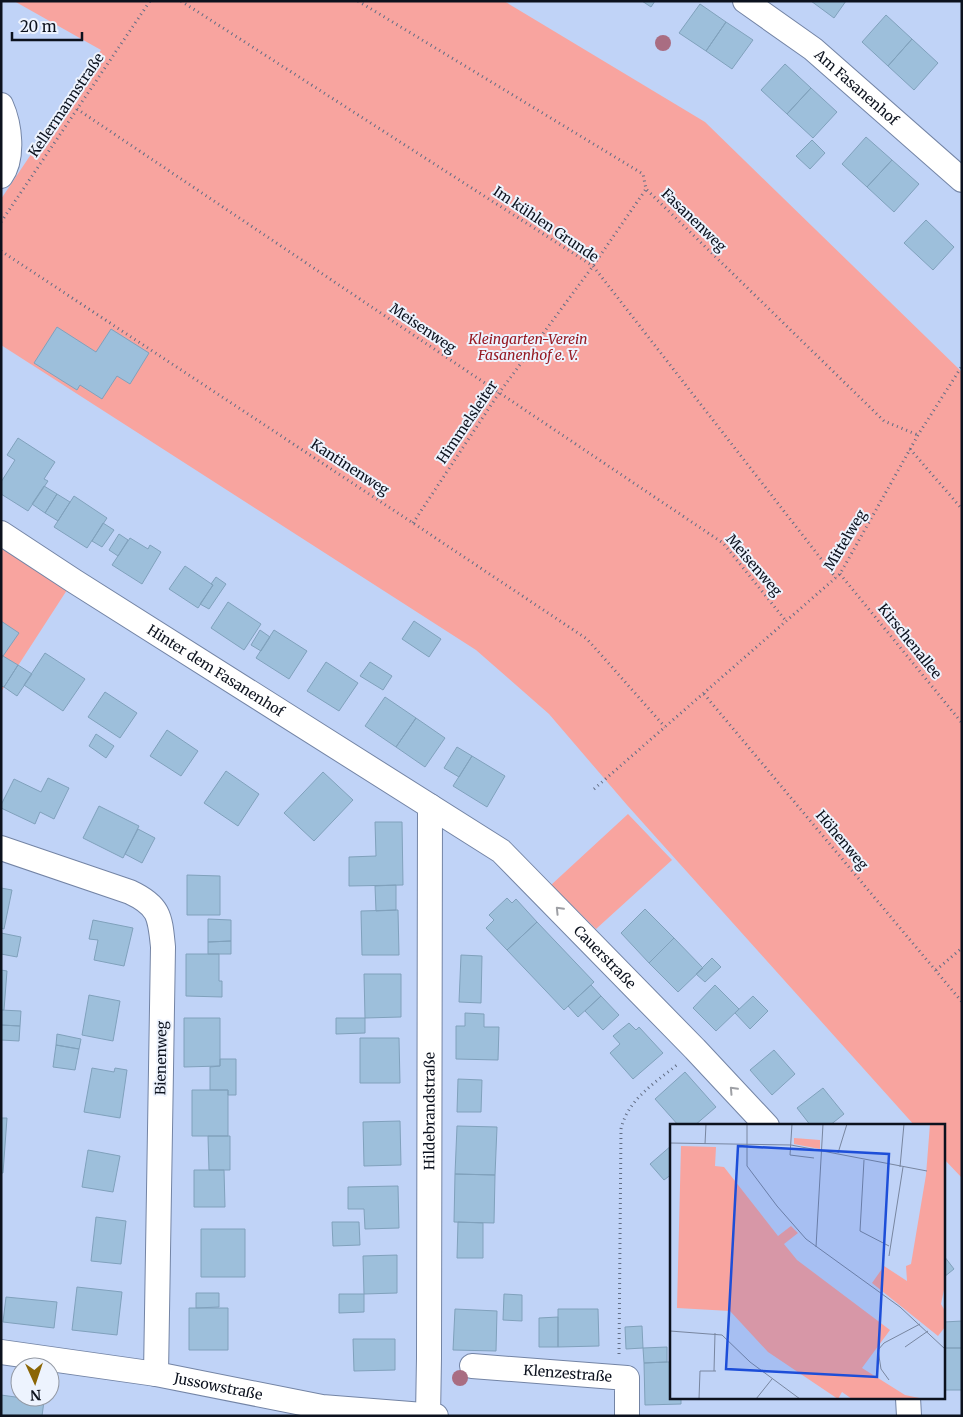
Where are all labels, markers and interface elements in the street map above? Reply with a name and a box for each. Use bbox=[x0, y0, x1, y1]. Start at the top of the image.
scale bar bbox=[12, 10, 82, 42]
text: 20 m bbox=[20, 17, 57, 36]
street label: Am Fasanenhof bbox=[810, 45, 903, 129]
street label: Kellermannstraße bbox=[24, 49, 108, 161]
street label: Im kühlen Grunde bbox=[490, 182, 602, 266]
street label: Fasanenweg bbox=[658, 185, 731, 256]
street label: Meisenweg bbox=[386, 299, 460, 357]
park label: Kleingarten-Verein Fasanenhof e. V. bbox=[467, 330, 588, 364]
street label: Himmelsleiter bbox=[433, 377, 501, 467]
street label: Kantinenweg bbox=[307, 435, 393, 499]
street label: Mittelweg bbox=[820, 506, 870, 574]
street label: Meisenweg bbox=[722, 530, 786, 600]
street label: Kirschenallee bbox=[874, 600, 946, 682]
street label: Hinter dem Fasanenhof bbox=[144, 621, 288, 721]
street label: Höhenweg bbox=[812, 807, 872, 874]
one-way arrow bbox=[556, 907, 565, 916]
street label: Cauerstraße bbox=[570, 922, 640, 992]
street label: Bienenweg bbox=[151, 1020, 171, 1095]
street label: Hildebrandstraße bbox=[420, 1052, 439, 1170]
one-way arrow bbox=[730, 1087, 739, 1096]
inset map bbox=[670, 1124, 946, 1400]
north arrow bbox=[10, 1357, 60, 1407]
street label: Klenzestraße bbox=[523, 1361, 613, 1386]
street label: Jussowstraße bbox=[171, 1369, 264, 1404]
text: N bbox=[30, 1386, 42, 1404]

